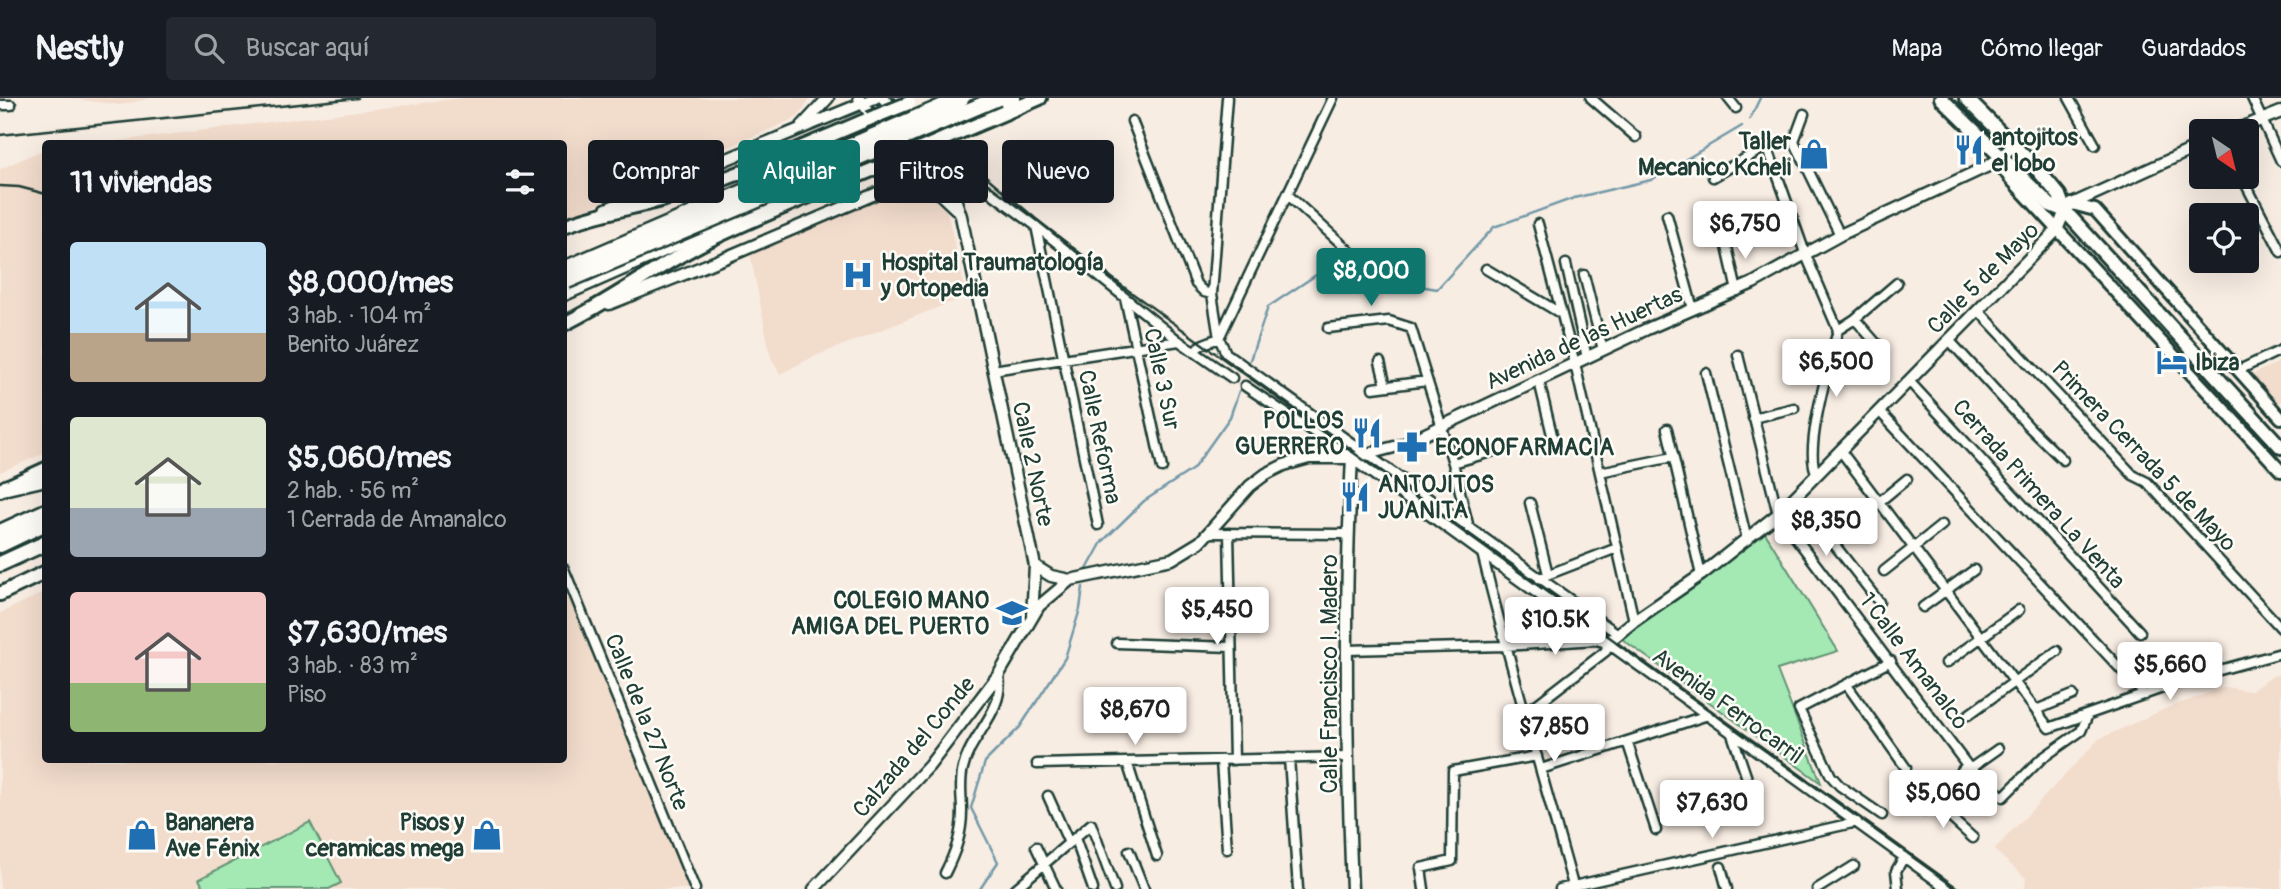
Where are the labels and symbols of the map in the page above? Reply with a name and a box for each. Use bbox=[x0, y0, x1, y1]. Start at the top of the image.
north arrow bbox=[2189, 119, 2259, 189]
place label: antojitos el lobo bbox=[1991, 123, 2078, 178]
place label: Taller Mecanico Kcheli bbox=[1638, 127, 1792, 182]
restaurant icon: antojitos el lobo bbox=[1952, 133, 1986, 167]
shop icon: Taller Mecanico Kcheli bbox=[1797, 137, 1831, 171]
pin: $6,750 bbox=[1688, 202, 1802, 261]
street label: Calle 5 de Mayo bbox=[1921, 216, 2045, 340]
place label: Hospital Traumatología y Ortopedia bbox=[880, 248, 1104, 303]
pin: $8,000 bbox=[1314, 248, 1428, 308]
hospital icon: Hospital Traumatología y Ortopedia bbox=[841, 258, 875, 292]
street label: Avenida de las Huertas bbox=[1481, 280, 1687, 396]
street label: Calle 3 Sur bbox=[1137, 326, 1187, 432]
pin: $6,500 bbox=[1779, 340, 1893, 399]
hotel icon: Ibiza bbox=[2155, 345, 2189, 379]
place label: Ibiza bbox=[2195, 348, 2240, 377]
street label: Primera Cerrada 5 de Mayo bbox=[2045, 355, 2243, 557]
street label: Calle Reforma bbox=[1072, 367, 1128, 507]
street label: Cerrada Primera La Venta bbox=[1946, 393, 2132, 595]
street label: Calle 2 Norte bbox=[1006, 399, 1060, 530]
place label: POLLOS GUERRERO bbox=[1235, 406, 1344, 461]
restaurant icon: POLLOS GUERRERO bbox=[1350, 416, 1384, 450]
pharmacy icon: ECONOFARMACIA bbox=[1395, 430, 1429, 464]
place label: ECONOFARMACIA bbox=[1435, 433, 1614, 462]
place label: ANTOJITOS JUANITA bbox=[1378, 470, 1494, 525]
restaurant icon: ANTOJITOS JUANITA bbox=[1338, 480, 1372, 514]
pin: $8,350 bbox=[1769, 498, 1883, 558]
street label: Calle Francisco I. Madero bbox=[1315, 554, 1344, 794]
place label: COLEGIO MANO AMIGA DEL PUERTO bbox=[791, 586, 989, 641]
street label: 1 Calle Amanalco bbox=[1853, 587, 1975, 735]
pin: $5,450 bbox=[1160, 588, 1274, 647]
school or university icon: COLEGIO MANO AMIGA DEL PUERTO bbox=[995, 596, 1029, 630]
pin: $10.5K bbox=[1498, 598, 1612, 657]
street label: Calle de la 27 Norte bbox=[598, 629, 696, 815]
street label: Avenida Ferrocarril bbox=[1647, 641, 1809, 771]
pin: $5,660 bbox=[2113, 642, 2227, 702]
street label: Calzada del Conde bbox=[846, 670, 982, 824]
pin: $8,670 bbox=[1078, 688, 1192, 747]
pin: $7,850 bbox=[1497, 704, 1611, 764]
pin: $5,060 bbox=[1886, 770, 2000, 830]
pin: $7,630 bbox=[1655, 780, 1769, 840]
place label: Bananera Ave Fénix bbox=[165, 808, 260, 863]
place label: Pisos y ceramicas mega bbox=[305, 808, 464, 863]
shop icon: Bananera Ave Fénix bbox=[125, 818, 159, 852]
shop icon: Pisos y ceramicas mega bbox=[470, 818, 504, 852]

